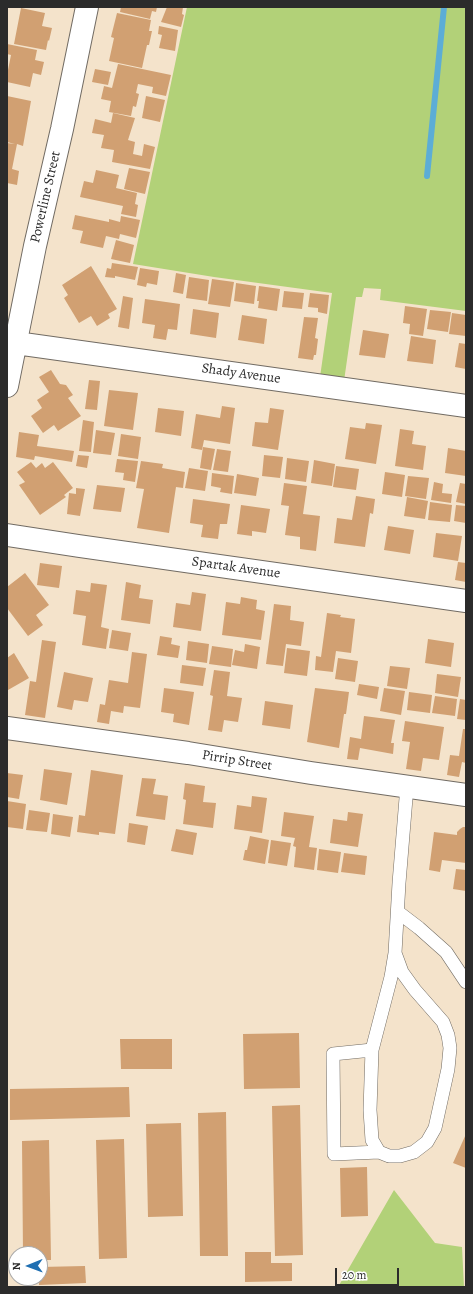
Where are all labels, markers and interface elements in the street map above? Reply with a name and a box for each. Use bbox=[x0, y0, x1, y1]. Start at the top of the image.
street label: Powerline Street bbox=[27, 150, 65, 244]
street label: Shady Avenue bbox=[200, 360, 282, 388]
street label: Spartak Avenue bbox=[191, 553, 281, 583]
street label: Pirrip Street bbox=[201, 747, 273, 775]
north arrow bbox=[8, 1246, 48, 1286]
scale bar bbox=[337, 1260, 401, 1286]
text: N bbox=[9, 1262, 24, 1270]
text: 20 m bbox=[342, 1267, 366, 1283]

